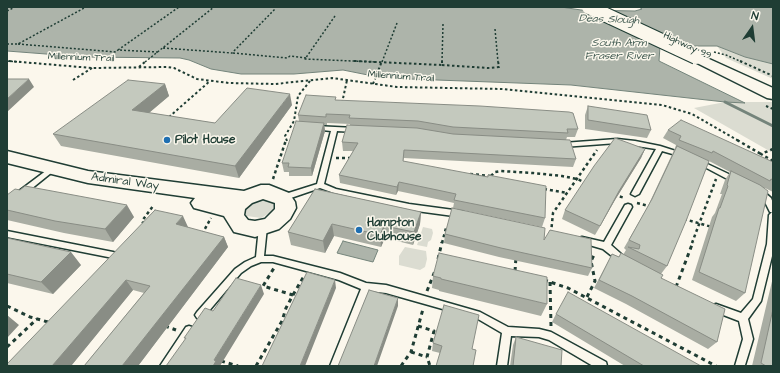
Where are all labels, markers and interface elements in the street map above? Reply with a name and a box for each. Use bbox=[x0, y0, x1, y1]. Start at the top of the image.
north arrow bbox=[732, 8, 772, 48]
text: N bbox=[750, 8, 760, 24]
water label: Deas Slough bbox=[579, 12, 639, 28]
street label: Highway 99 bbox=[661, 30, 713, 62]
water label: South Arm Fraser River bbox=[585, 37, 653, 63]
street label: Millennium Trail bbox=[47, 51, 115, 65]
street label: Millennium Trail bbox=[367, 69, 435, 85]
place label: Pilot House bbox=[175, 133, 235, 147]
marker: Pilot House bbox=[162, 135, 172, 145]
street label: Admiral Way bbox=[90, 170, 160, 194]
place label: Hampton Clubhouse bbox=[367, 216, 422, 244]
marker: Hampton Clubhouse bbox=[354, 225, 364, 235]

